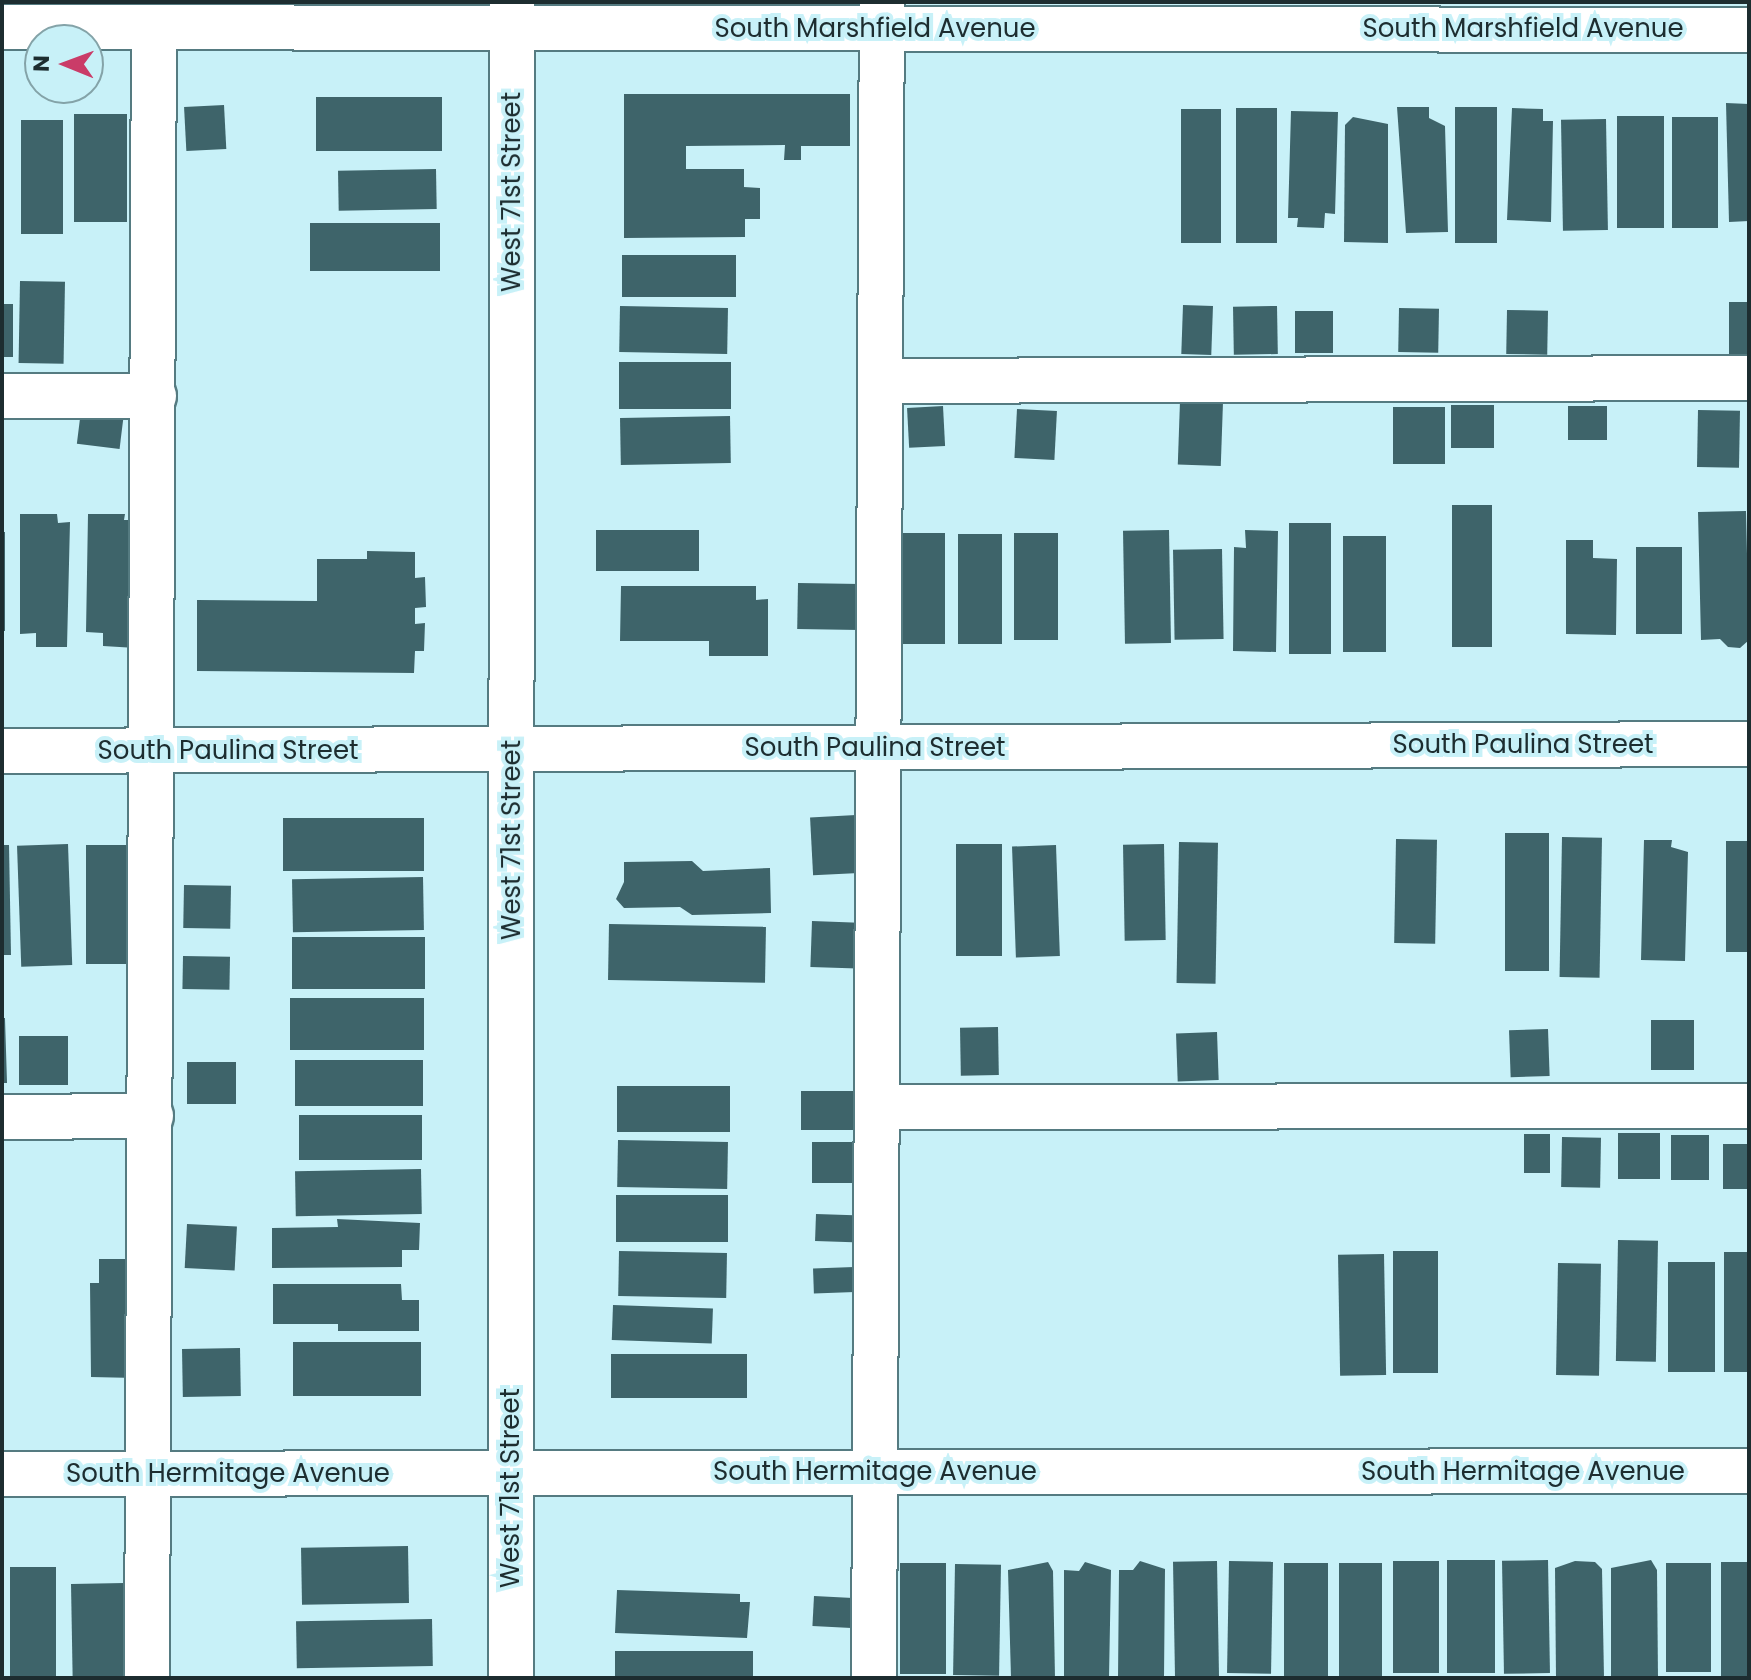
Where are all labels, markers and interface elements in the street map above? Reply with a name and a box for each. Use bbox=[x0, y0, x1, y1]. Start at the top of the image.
street label: South Marshfield Avenue bbox=[714, 13, 1036, 45]
street label: South Marshfield Avenue bbox=[1362, 13, 1684, 45]
north arrow bbox=[24, 24, 104, 104]
text: N bbox=[26, 55, 57, 72]
street label: West 71st Street bbox=[496, 92, 528, 292]
street label: South Paulina Street bbox=[1393, 729, 1653, 761]
street label: South Paulina Street bbox=[745, 732, 1005, 764]
street label: South Paulina Street bbox=[98, 735, 358, 767]
street label: West 71st Street bbox=[496, 740, 528, 940]
street label: West 71st Street bbox=[495, 1388, 527, 1588]
street label: South Hermitage Avenue bbox=[713, 1456, 1037, 1488]
street label: South Hermitage Avenue bbox=[1361, 1456, 1685, 1488]
street label: South Hermitage Avenue bbox=[66, 1458, 390, 1490]

